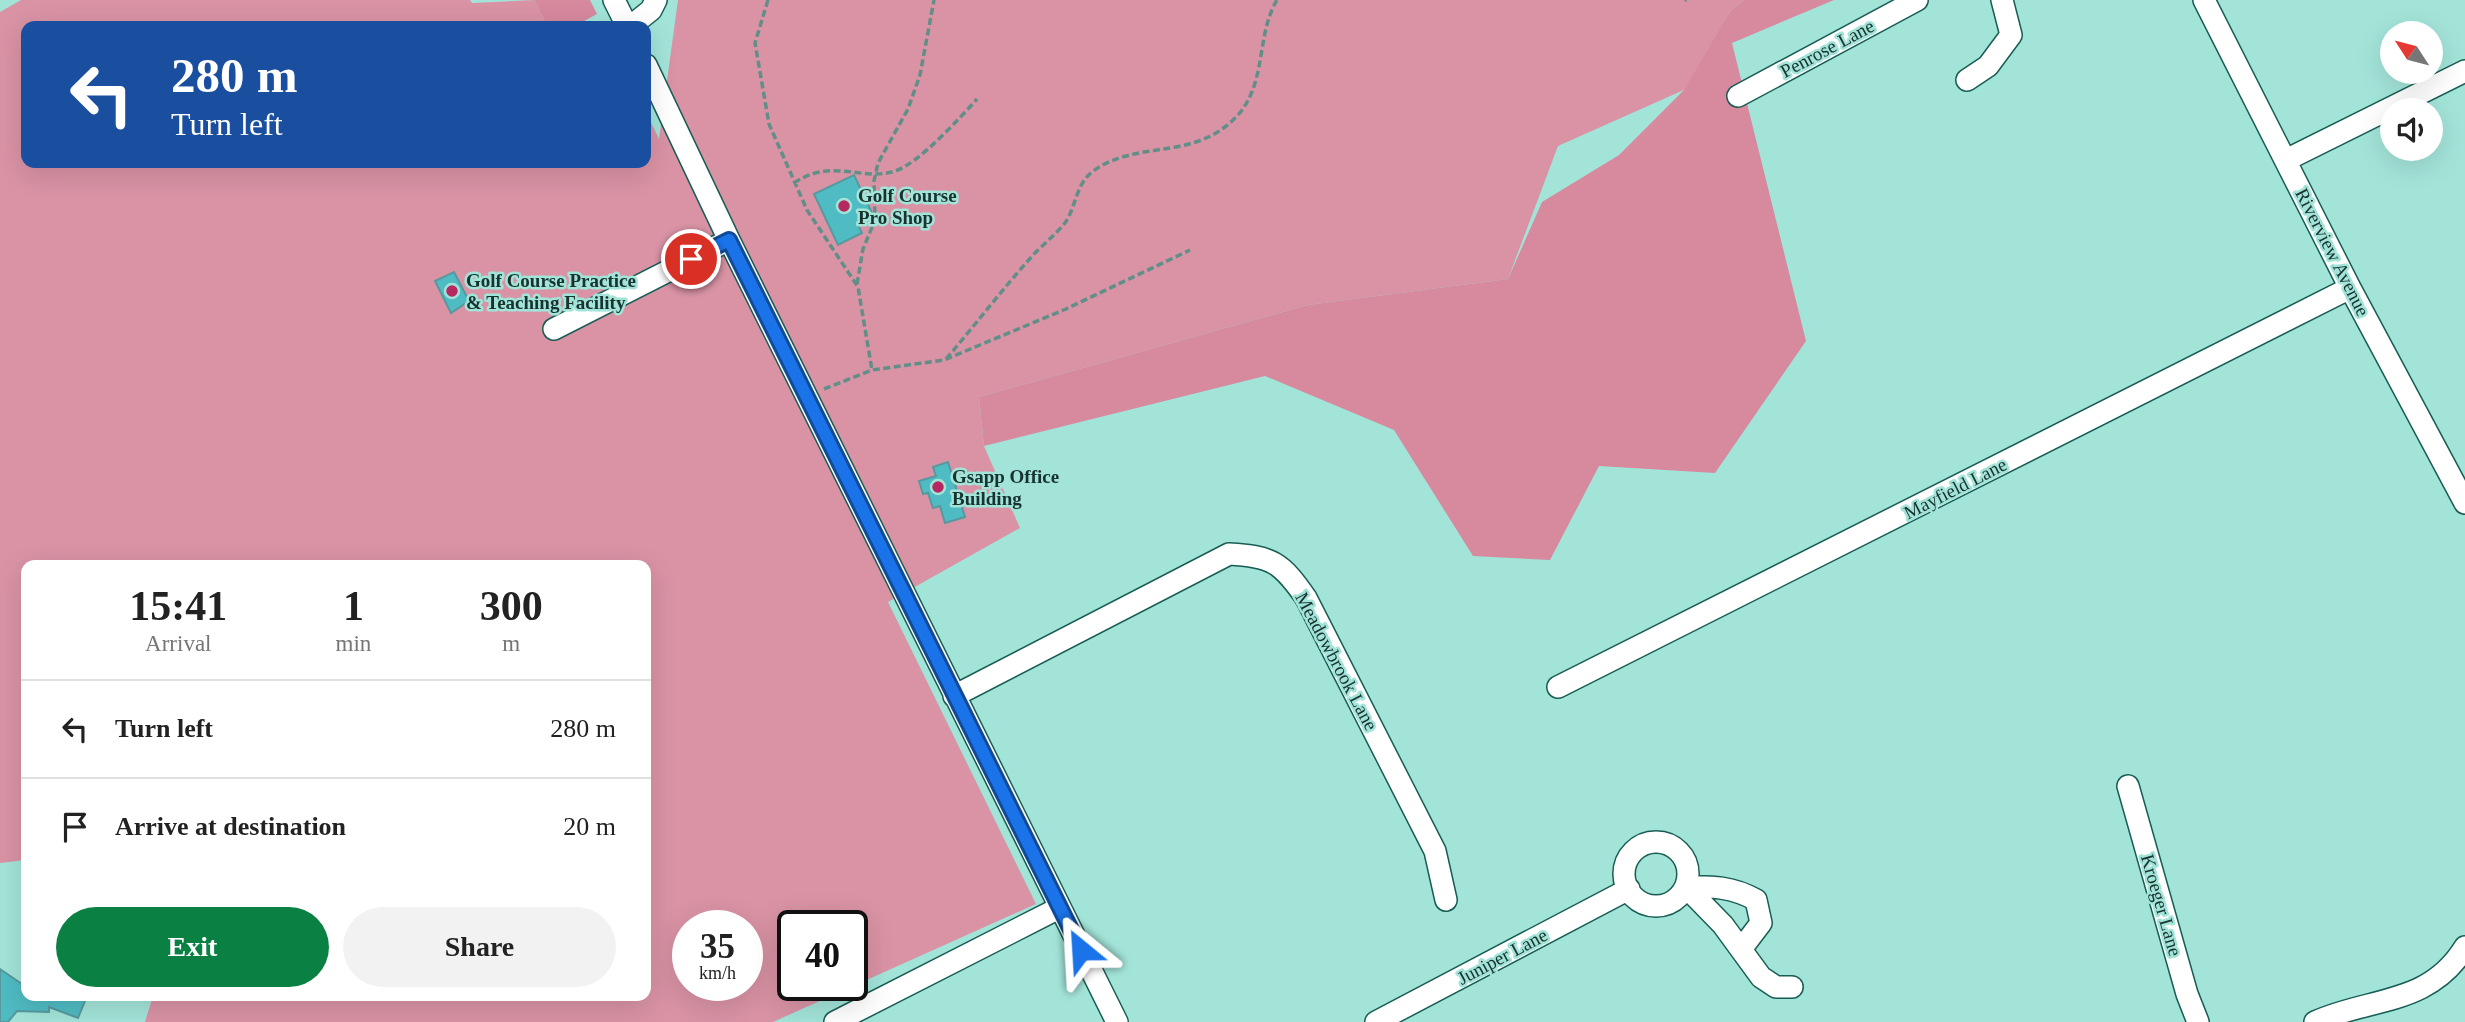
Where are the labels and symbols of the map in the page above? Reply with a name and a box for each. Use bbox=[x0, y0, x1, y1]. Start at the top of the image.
street label: Penrose Lane bbox=[1777, 15, 1878, 82]
north arrow bbox=[2380, 21, 2443, 84]
place label: Golf Course Pro Shop bbox=[858, 185, 957, 228]
street label: Riverview Avenue bbox=[2291, 185, 2374, 320]
marker: Golf Course Pro Shop bbox=[836, 198, 852, 214]
pin bbox=[661, 229, 721, 289]
place label: Golf Course Practice & Teaching Facility bbox=[466, 270, 636, 313]
marker: Golf Course Practice & Teaching Facility bbox=[444, 283, 460, 299]
street label: Mayfield Lane bbox=[1900, 454, 2010, 523]
place label: Gsapp Office Building bbox=[952, 466, 1059, 509]
marker: Gsapp Office Building bbox=[930, 479, 946, 495]
street label: Meadowbrook Lane bbox=[1291, 589, 1382, 734]
street label: Kroeger Lane bbox=[2137, 852, 2186, 958]
speed limit sign: 40 bbox=[777, 910, 868, 1001]
position arrow bbox=[1044, 913, 1118, 987]
street label: Juniper Lane bbox=[1454, 924, 1551, 989]

